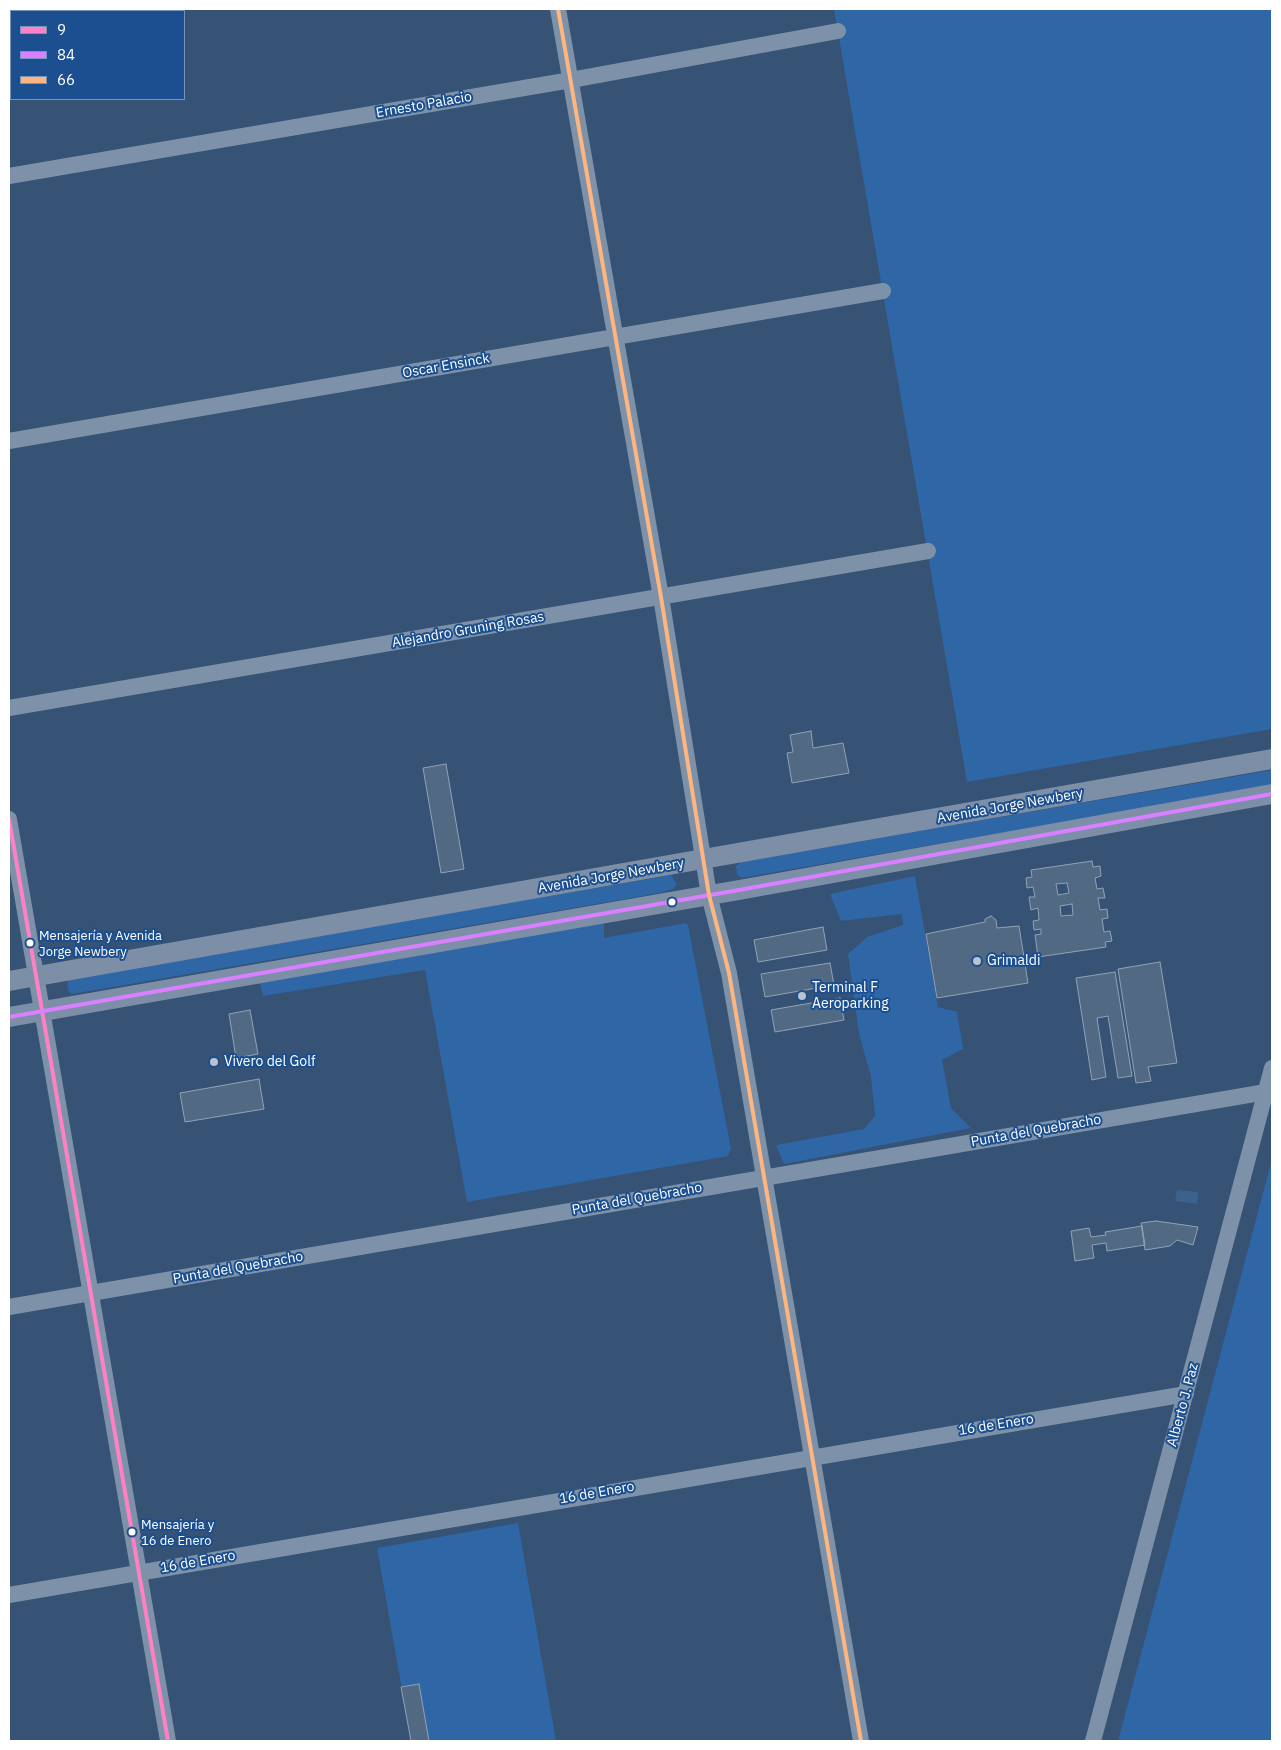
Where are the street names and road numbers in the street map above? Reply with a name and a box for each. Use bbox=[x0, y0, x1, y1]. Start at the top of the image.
street label: Ernesto Palacio bbox=[375, 88, 473, 122]
street label: Oscar Ensinck bbox=[401, 350, 491, 382]
street label: Alejandro Gruning Rosas bbox=[391, 608, 545, 652]
street label: Avenida Jorge Newbery bbox=[936, 785, 1084, 827]
street label: Avenida Jorge Newbery bbox=[537, 855, 685, 897]
street label: Punta del Quebracho bbox=[970, 1111, 1102, 1151]
street label: Punta del Quebracho bbox=[571, 1179, 703, 1219]
street label: Punta del Quebracho bbox=[172, 1248, 304, 1288]
street label: Alberto J. Paz bbox=[1164, 1361, 1202, 1449]
street label: 16 de Enero bbox=[957, 1411, 1035, 1439]
street label: 16 de Enero bbox=[558, 1478, 636, 1508]
street label: 16 de Enero bbox=[159, 1547, 237, 1577]

